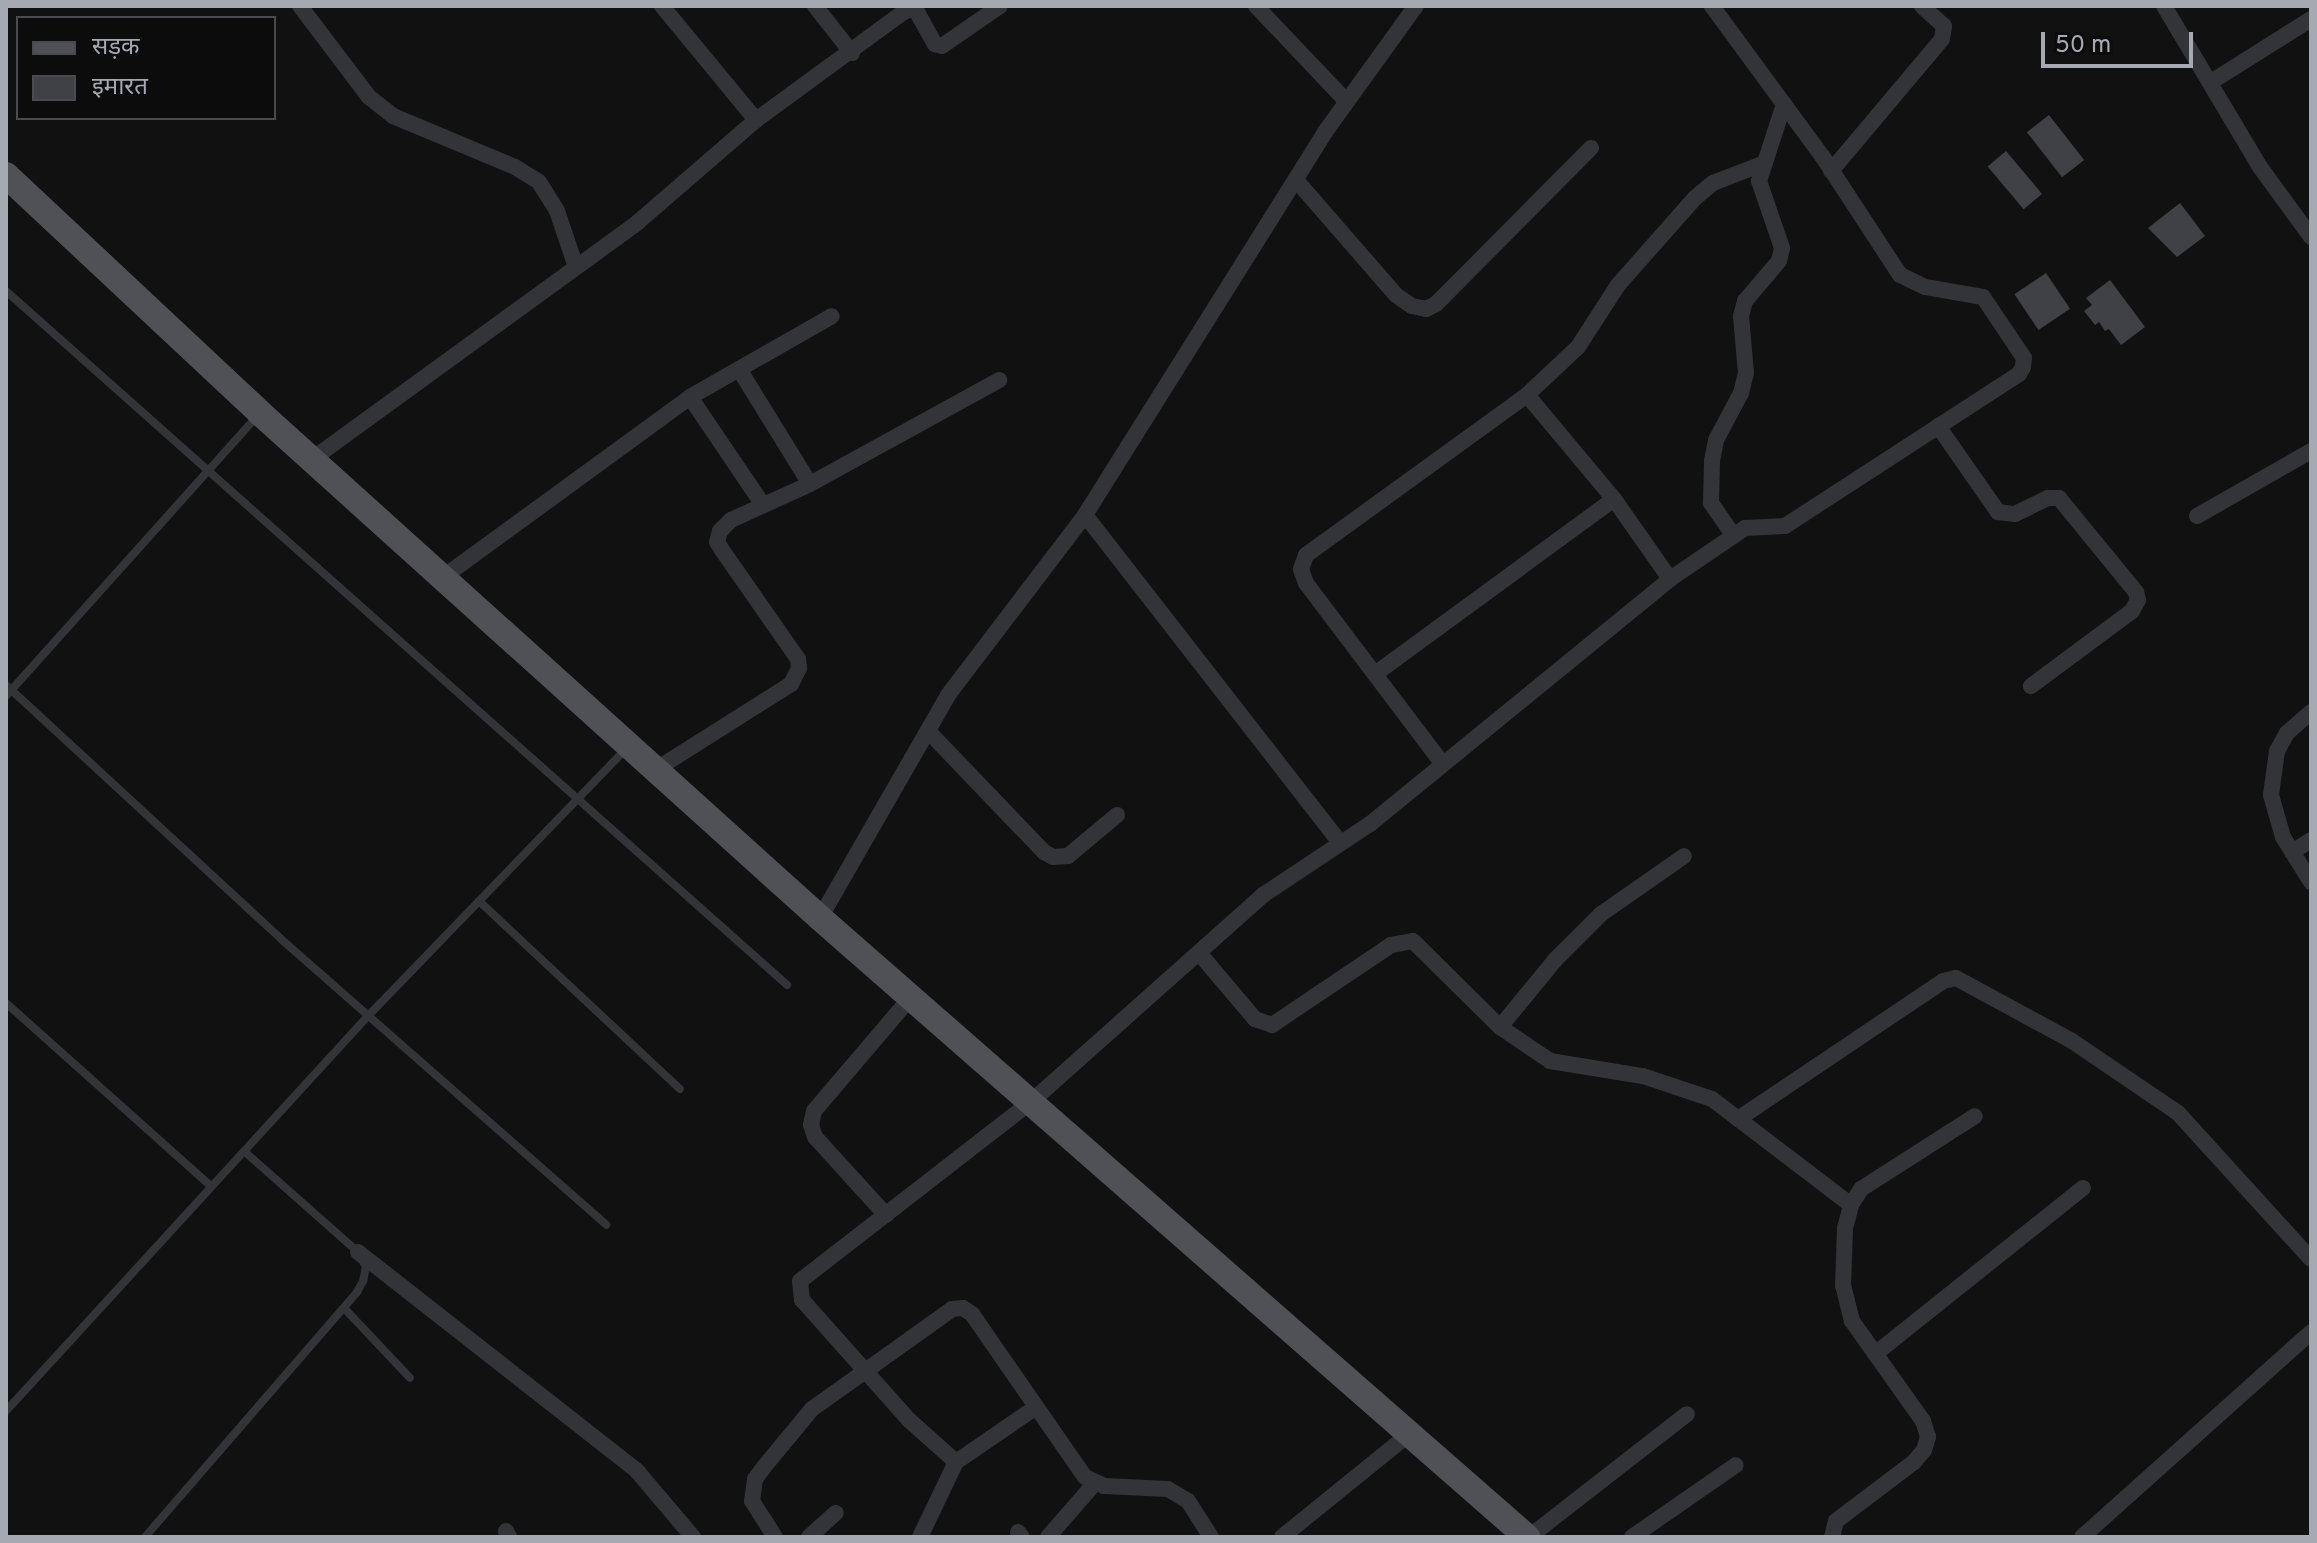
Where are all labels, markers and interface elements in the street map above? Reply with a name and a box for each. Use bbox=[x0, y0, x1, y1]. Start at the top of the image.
legend bbox=[16, 16, 276, 120]
scale bar bbox=[2045, 16, 2197, 66]
text: 50 m bbox=[2055, 31, 2111, 61]
text: सड़क bbox=[92, 33, 140, 63]
text: इमारत bbox=[92, 73, 148, 103]

